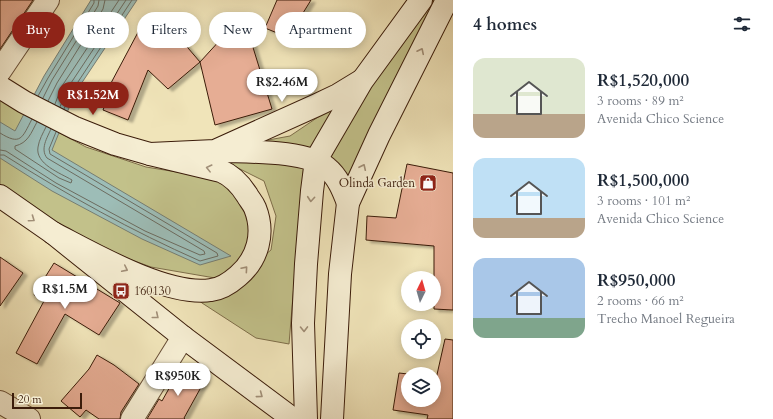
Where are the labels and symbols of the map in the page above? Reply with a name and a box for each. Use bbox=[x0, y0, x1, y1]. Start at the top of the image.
one-way arrow bbox=[416, 47, 424, 55]
pin: R$2.46M bbox=[245, 69, 319, 103]
pin: R$1.52M bbox=[56, 82, 130, 116]
one-way arrow bbox=[358, 163, 366, 171]
one-way arrow bbox=[205, 164, 212, 173]
shop icon: Olinda Garden bbox=[418, 173, 438, 193]
place label: Olinda Garden bbox=[339, 175, 415, 191]
one-way arrow bbox=[307, 196, 316, 202]
one-way arrow bbox=[28, 214, 35, 222]
one-way arrow bbox=[121, 264, 129, 272]
one-way arrow bbox=[240, 266, 247, 274]
north arrow bbox=[401, 271, 441, 311]
pin: R$1.5M bbox=[32, 276, 98, 310]
bus stop icon: 160130 bbox=[111, 281, 131, 301]
place label: 160130 bbox=[134, 283, 171, 299]
one-way arrow bbox=[152, 311, 159, 318]
one-way arrow bbox=[299, 326, 308, 332]
pin: R$950K bbox=[145, 363, 211, 397]
one-way arrow bbox=[256, 390, 263, 397]
scale bar bbox=[12, 391, 82, 410]

